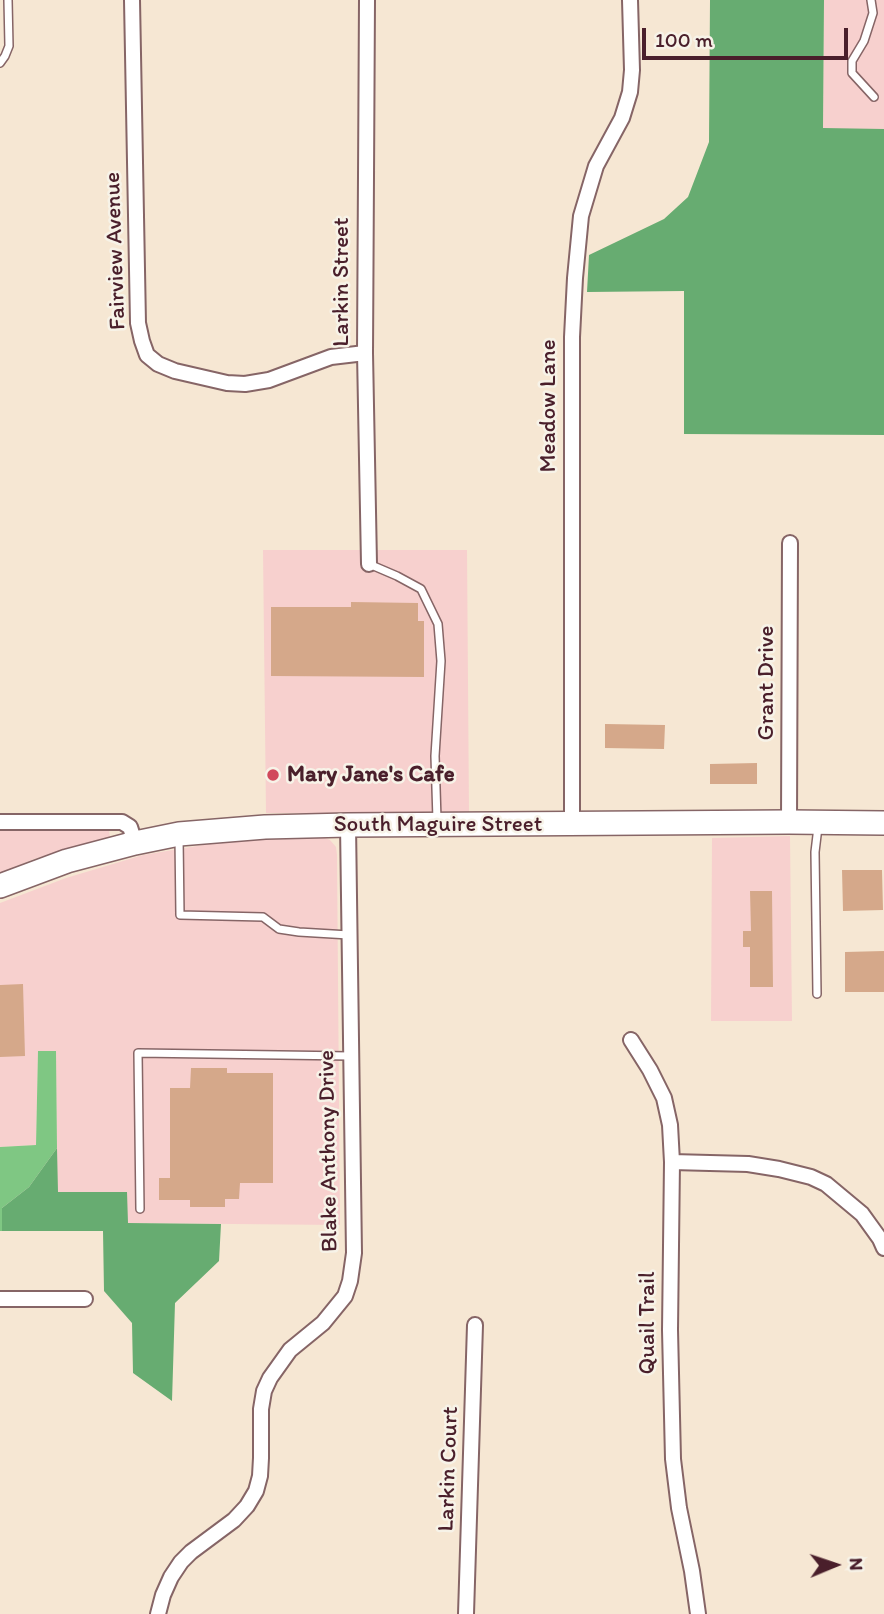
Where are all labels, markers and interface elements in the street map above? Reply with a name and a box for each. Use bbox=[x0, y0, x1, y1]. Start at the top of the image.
scale bar bbox=[646, 14, 852, 58]
text: 100 m bbox=[655, 27, 713, 52]
street label: Fairview Avenue bbox=[99, 171, 133, 331]
street label: Larkin Street bbox=[328, 217, 356, 347]
street label: Meadow Lane bbox=[535, 339, 563, 473]
street label: Grant Drive bbox=[753, 626, 781, 740]
place label: Mary Jane's Cafe bbox=[287, 761, 455, 789]
marker: Mary Jane's Cafe bbox=[265, 767, 281, 783]
street label: South Maguire Street bbox=[334, 811, 542, 839]
street label: Blake Anthony Drive bbox=[313, 1050, 345, 1252]
street label: Quail Trail bbox=[634, 1272, 662, 1374]
street label: Larkin Court bbox=[433, 1406, 465, 1532]
north arrow bbox=[800, 1530, 870, 1600]
text: N bbox=[845, 1557, 868, 1571]

